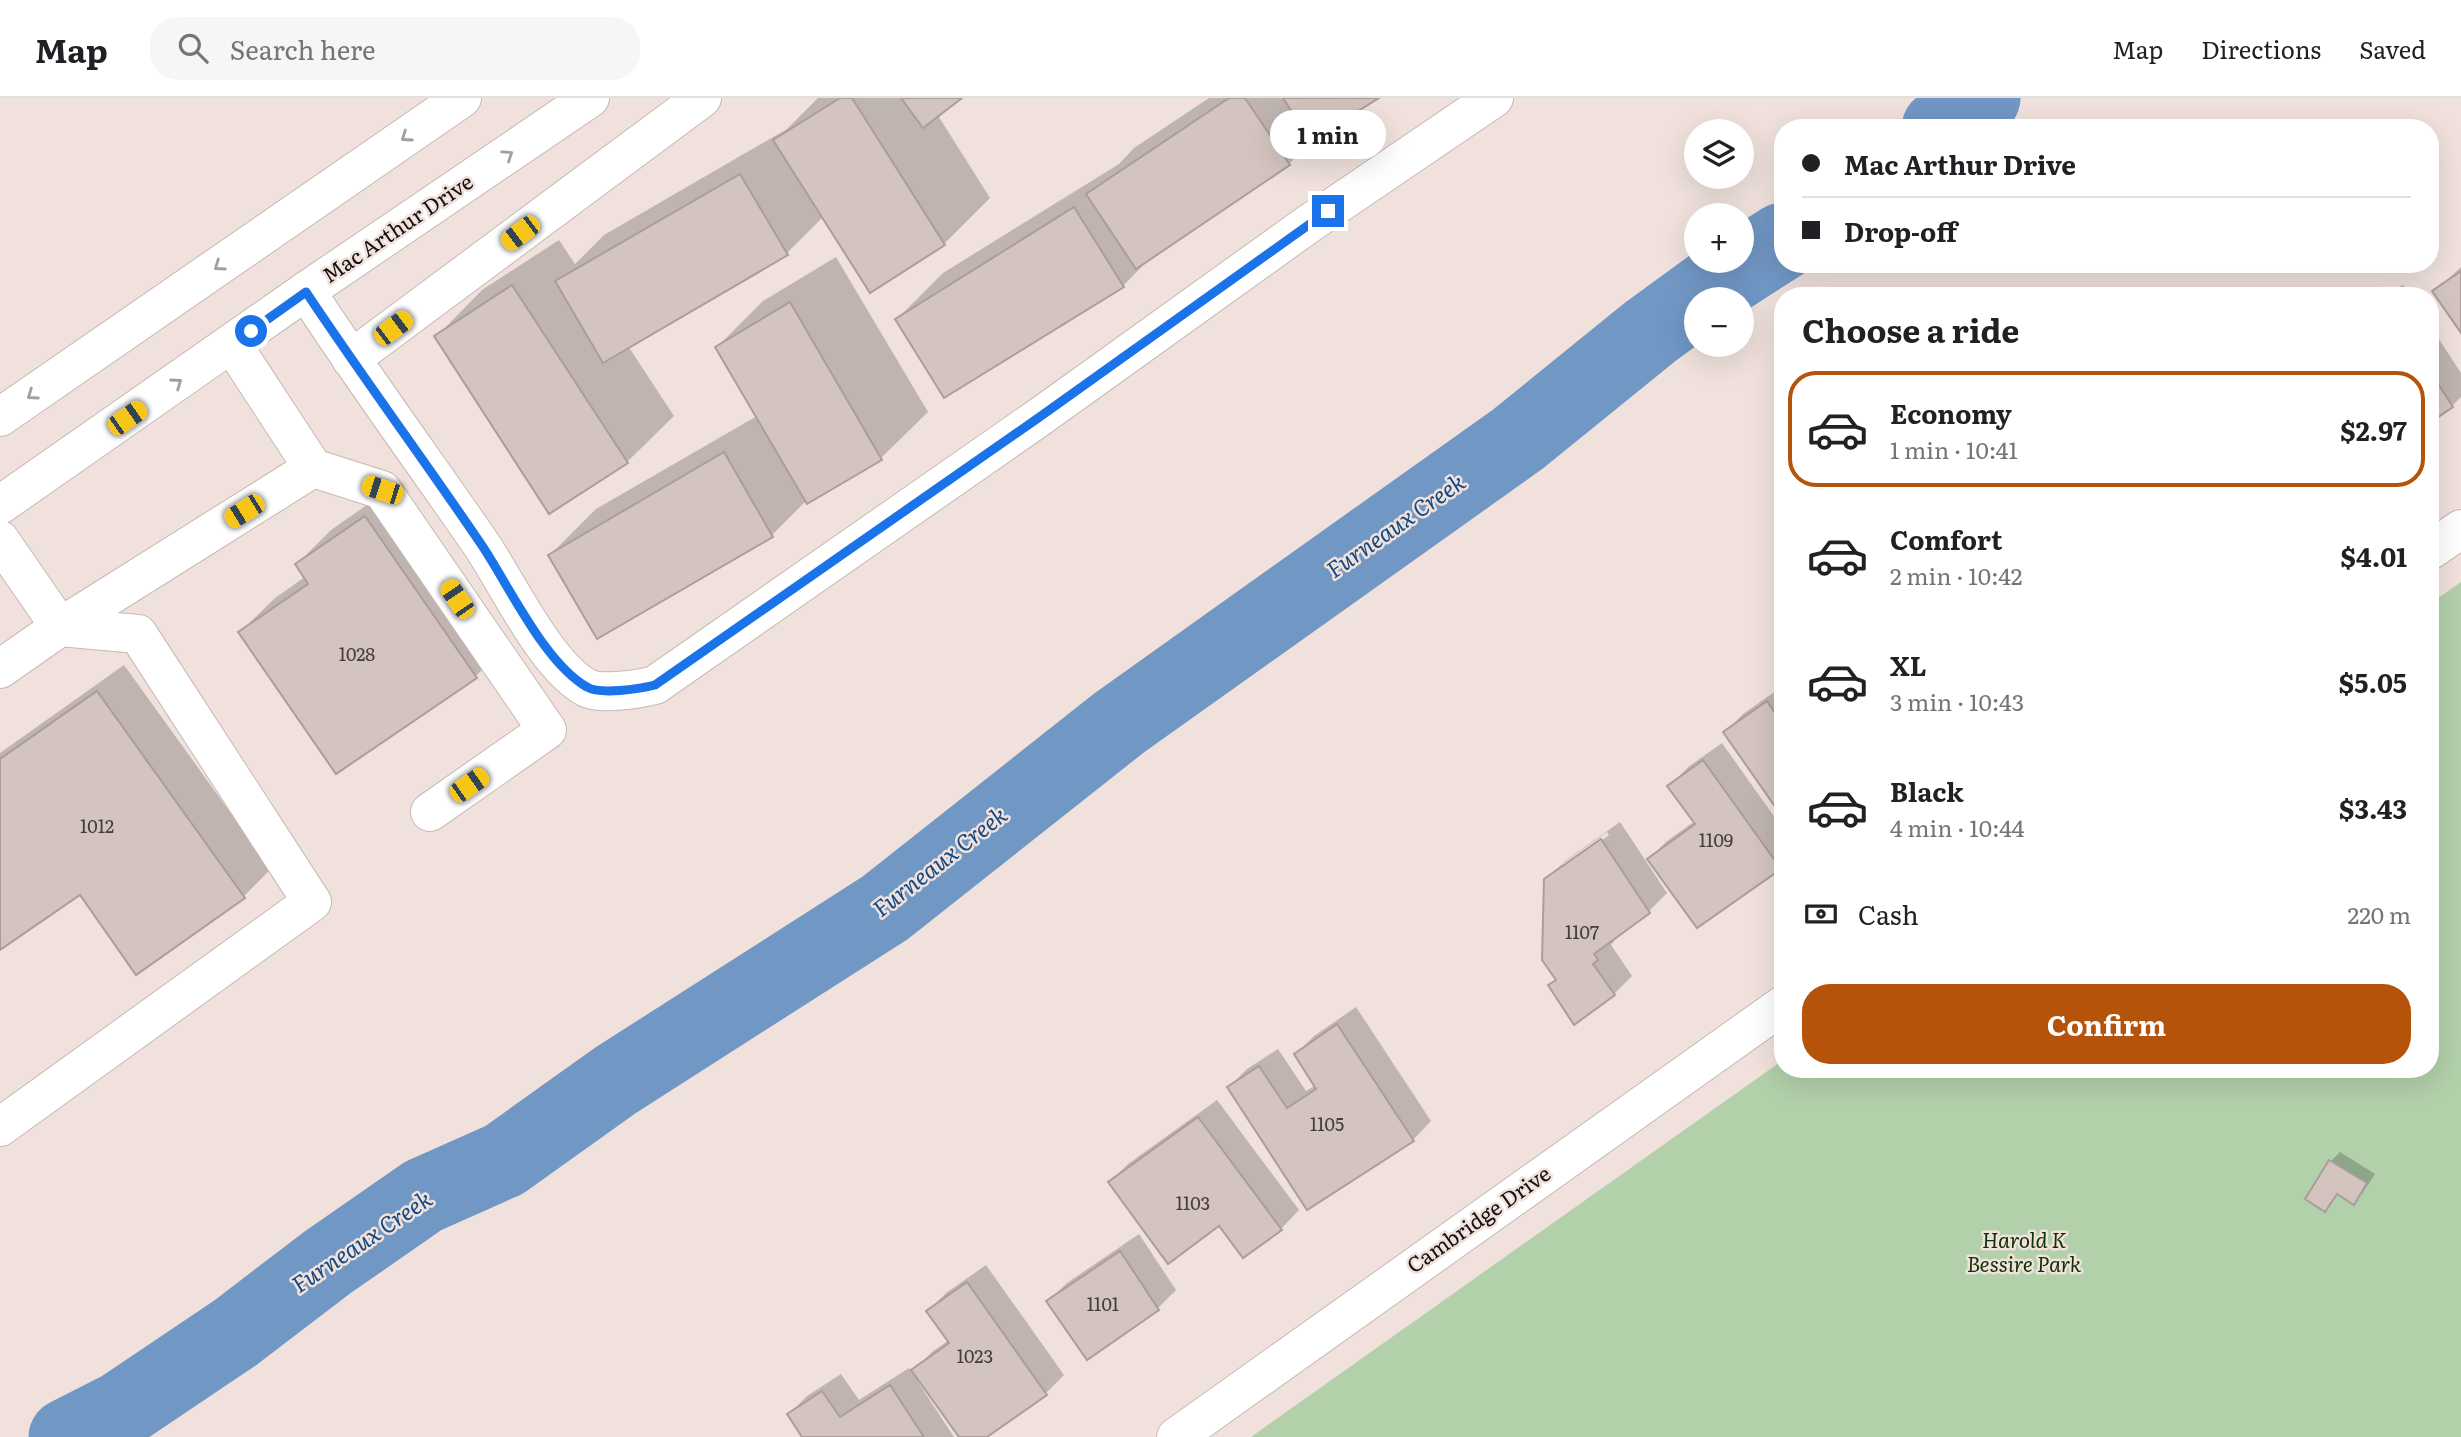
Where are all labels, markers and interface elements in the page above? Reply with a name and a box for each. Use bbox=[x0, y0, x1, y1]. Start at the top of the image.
search box bbox=[150, 17, 640, 80]
text: Map bbox=[35, 24, 108, 73]
icon: search bbox=[174, 29, 212, 67]
text: Search here bbox=[230, 29, 376, 68]
text: Map bbox=[2112, 31, 2163, 66]
text: Directions bbox=[2201, 31, 2321, 66]
text: Saved bbox=[2359, 31, 2426, 66]
callout: 1 min bbox=[1270, 109, 1386, 158]
text: 1 min bbox=[1297, 117, 1359, 151]
map controls bbox=[1684, 119, 1754, 357]
button: layers bbox=[1684, 119, 1754, 189]
one-way arrow bbox=[401, 129, 414, 141]
text: Mac Arthur Drive bbox=[1844, 144, 2076, 183]
one-way arrow bbox=[500, 150, 513, 163]
street label: Mac Arthur Drive bbox=[315, 165, 478, 289]
route end bbox=[1312, 195, 1344, 227]
button: + bbox=[1684, 203, 1754, 273]
text: Drop-off bbox=[1844, 211, 1957, 250]
car bbox=[497, 212, 544, 254]
one-way arrow bbox=[214, 258, 227, 270]
button: − bbox=[1684, 287, 1754, 357]
text: Choose a ride bbox=[1802, 305, 2019, 353]
car bbox=[370, 307, 417, 349]
route start bbox=[235, 315, 267, 347]
one-way arrow bbox=[169, 379, 182, 391]
one-way arrow bbox=[27, 387, 40, 399]
text: Economy bbox=[1890, 393, 2012, 432]
car bbox=[104, 397, 151, 439]
icon: car bbox=[1806, 398, 1869, 461]
text: $2.97 bbox=[2340, 410, 2407, 449]
text: 1 min · 10:41 bbox=[1890, 432, 2018, 466]
water label: Furneaux Creek bbox=[1319, 464, 1471, 585]
car bbox=[359, 474, 406, 506]
car bbox=[221, 491, 268, 531]
text: Comfort bbox=[1890, 519, 2002, 558]
icon: car bbox=[1806, 524, 1869, 587]
text: $4.01 bbox=[2341, 536, 2407, 575]
text: 2 min · 10:42 bbox=[1890, 558, 2023, 592]
car bbox=[437, 576, 478, 622]
house number: 1028 bbox=[339, 640, 375, 667]
text: XL bbox=[1890, 645, 1927, 684]
icon: car bbox=[1806, 650, 1869, 713]
text: $5.05 bbox=[2339, 662, 2407, 701]
text: 3 min · 10:43 bbox=[1890, 684, 2024, 718]
car bbox=[446, 764, 493, 806]
text: Black bbox=[1890, 771, 1964, 810]
icon: car bbox=[1806, 776, 1869, 839]
text: $3.43 bbox=[2339, 788, 2407, 827]
water label: Furneaux Creek bbox=[864, 797, 1014, 924]
text: 4 min · 10:44 bbox=[1890, 810, 2025, 844]
house number: 1012 bbox=[80, 812, 114, 839]
house number: 1109 bbox=[1699, 826, 1733, 853]
text: Cash bbox=[1858, 894, 1919, 933]
icon: cash bbox=[1802, 895, 1840, 933]
text: 220 m bbox=[2347, 897, 2411, 931]
house number: 1107 bbox=[1565, 918, 1599, 945]
button: Confirm bbox=[1802, 984, 2411, 1064]
house number: 1105 bbox=[1310, 1110, 1344, 1137]
street label: Cambridge Drive bbox=[1399, 1157, 1556, 1279]
water label: Furneaux Creek bbox=[284, 1181, 438, 1300]
house number: 1103 bbox=[1176, 1189, 1210, 1216]
park label: Harold K Bessire Park bbox=[1967, 1223, 2082, 1278]
house number: 1101 bbox=[1087, 1290, 1119, 1317]
house number: 1023 bbox=[957, 1342, 993, 1369]

